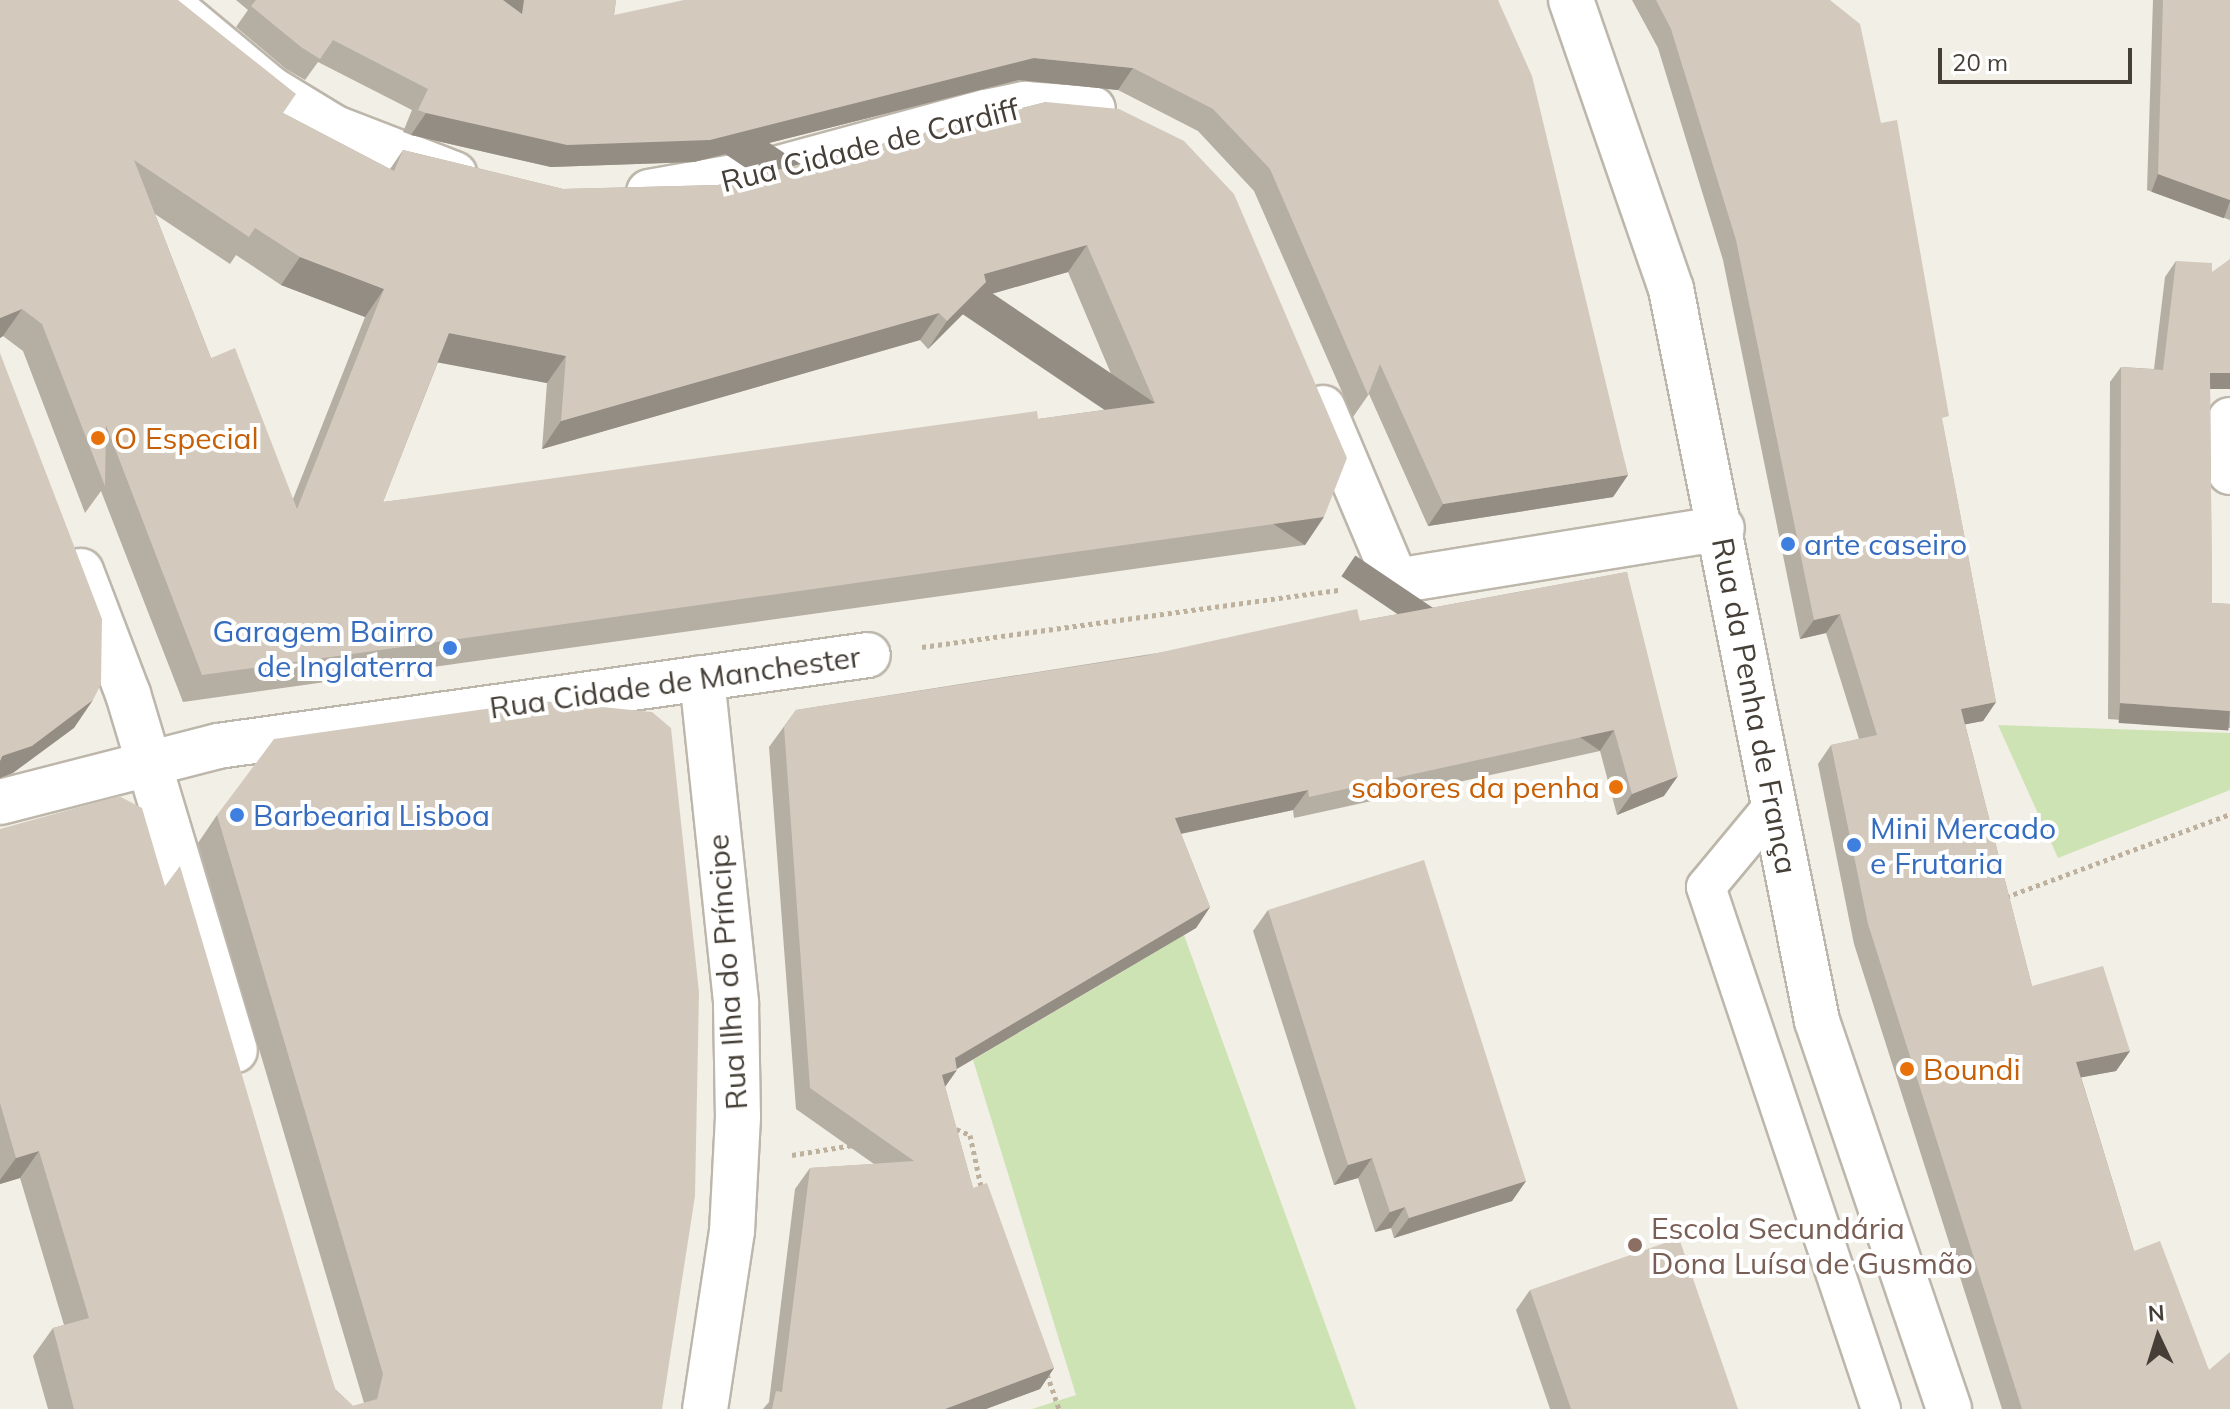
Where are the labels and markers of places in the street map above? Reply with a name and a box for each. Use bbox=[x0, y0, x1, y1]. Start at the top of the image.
place label: O Especial bbox=[114, 420, 259, 456]
marker: O Especial bbox=[89, 429, 107, 447]
place label: arte caseiro bbox=[1804, 526, 1967, 562]
marker: arte caseiro bbox=[1779, 535, 1797, 553]
place label: Garagem Bairro de Inglaterra bbox=[212, 613, 434, 684]
marker: Garagem Bairro de Inglaterra bbox=[441, 639, 459, 657]
place label: sabores da penha bbox=[1351, 769, 1600, 805]
marker: sabores da penha bbox=[1607, 778, 1625, 796]
place label: Barbearia Lisboa bbox=[253, 797, 490, 833]
marker: Barbearia Lisboa bbox=[228, 806, 246, 824]
place label: Mini Mercado e Frutaria bbox=[1870, 810, 2056, 880]
marker: Mini Mercado e Frutaria bbox=[1845, 836, 1863, 854]
place label: Boundi bbox=[1923, 1051, 2021, 1087]
marker: Boundi bbox=[1898, 1060, 1916, 1078]
place label: Escola Secundária Dona Luísa de Gusmão bbox=[1651, 1210, 1973, 1280]
marker: Escola Secundária Dona Luísa de Gusmão bbox=[1626, 1236, 1644, 1254]

